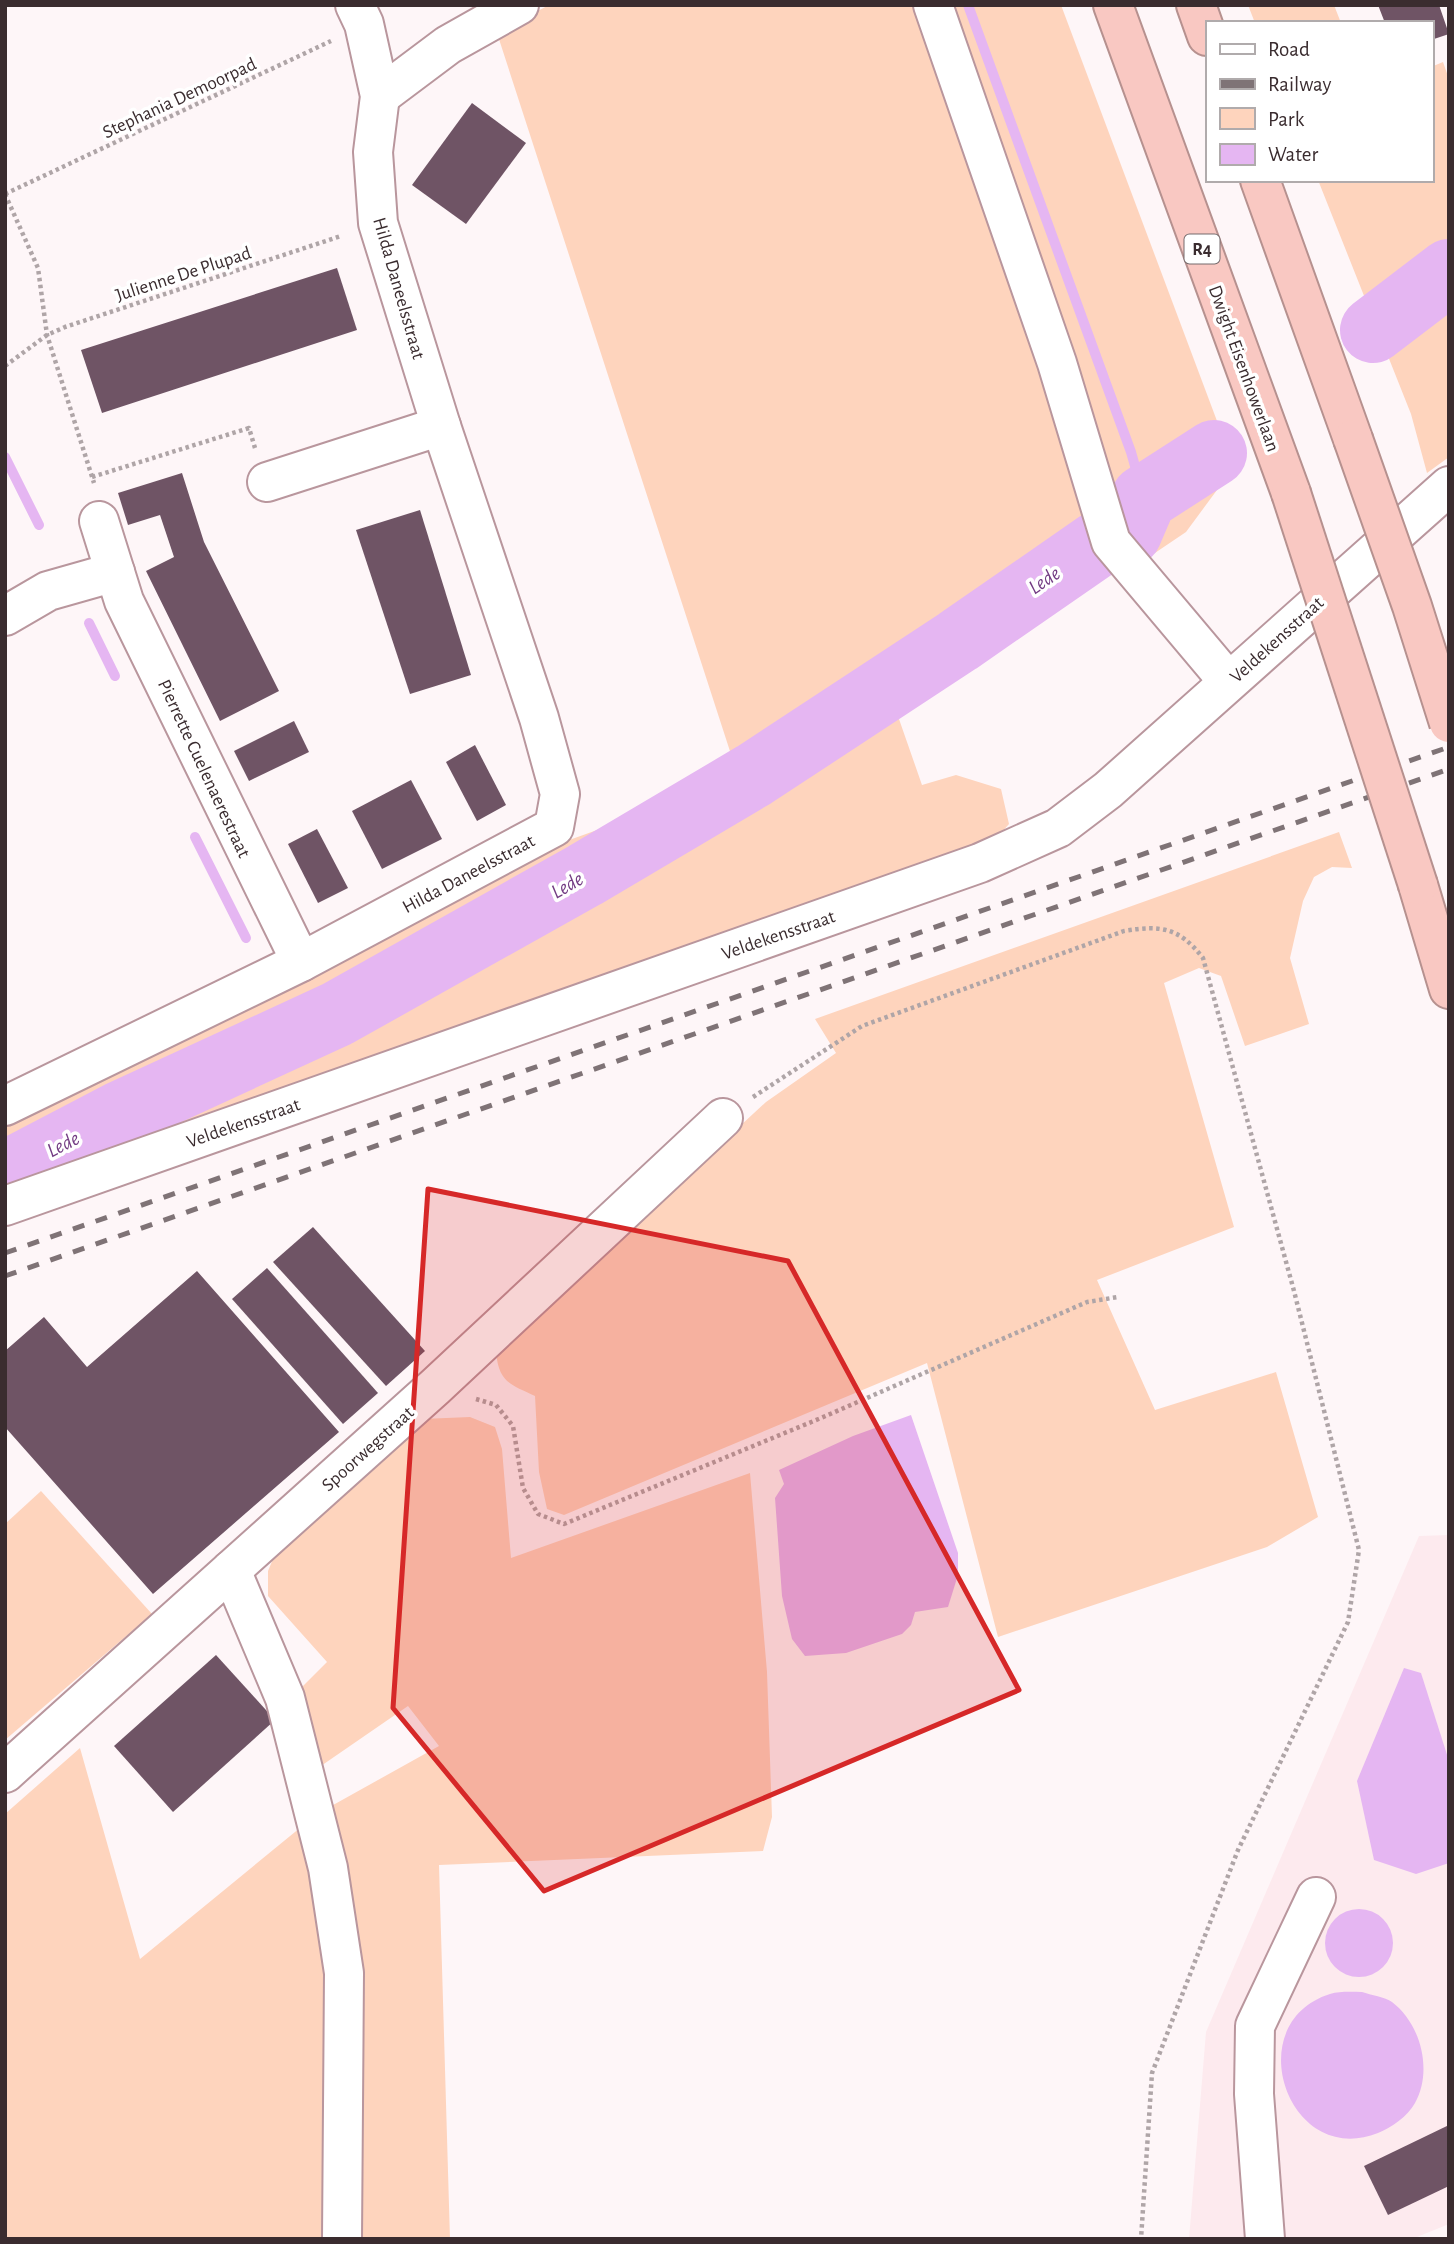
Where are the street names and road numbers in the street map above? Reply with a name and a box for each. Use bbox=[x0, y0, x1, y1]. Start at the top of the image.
street label: Stephania Demoorpad bbox=[100, 54, 260, 142]
street label: Hilda Daneelsstraat bbox=[369, 215, 428, 361]
road number: R4 bbox=[1184, 234, 1220, 264]
street label: Julienne De Plupad bbox=[113, 243, 254, 305]
street label: Dwight Eisenhowerlaan bbox=[1205, 283, 1283, 454]
street label: Veldekensstraat bbox=[1227, 593, 1327, 687]
street label: Pierrette Cuelenaerestraat bbox=[154, 677, 253, 861]
street label: Hilda Daneelsstraat bbox=[400, 832, 538, 917]
street label: Veldekensstraat bbox=[719, 907, 838, 964]
street label: Veldekensstraat bbox=[184, 1095, 303, 1152]
street label: Spoorwegstraat bbox=[318, 1403, 418, 1495]

